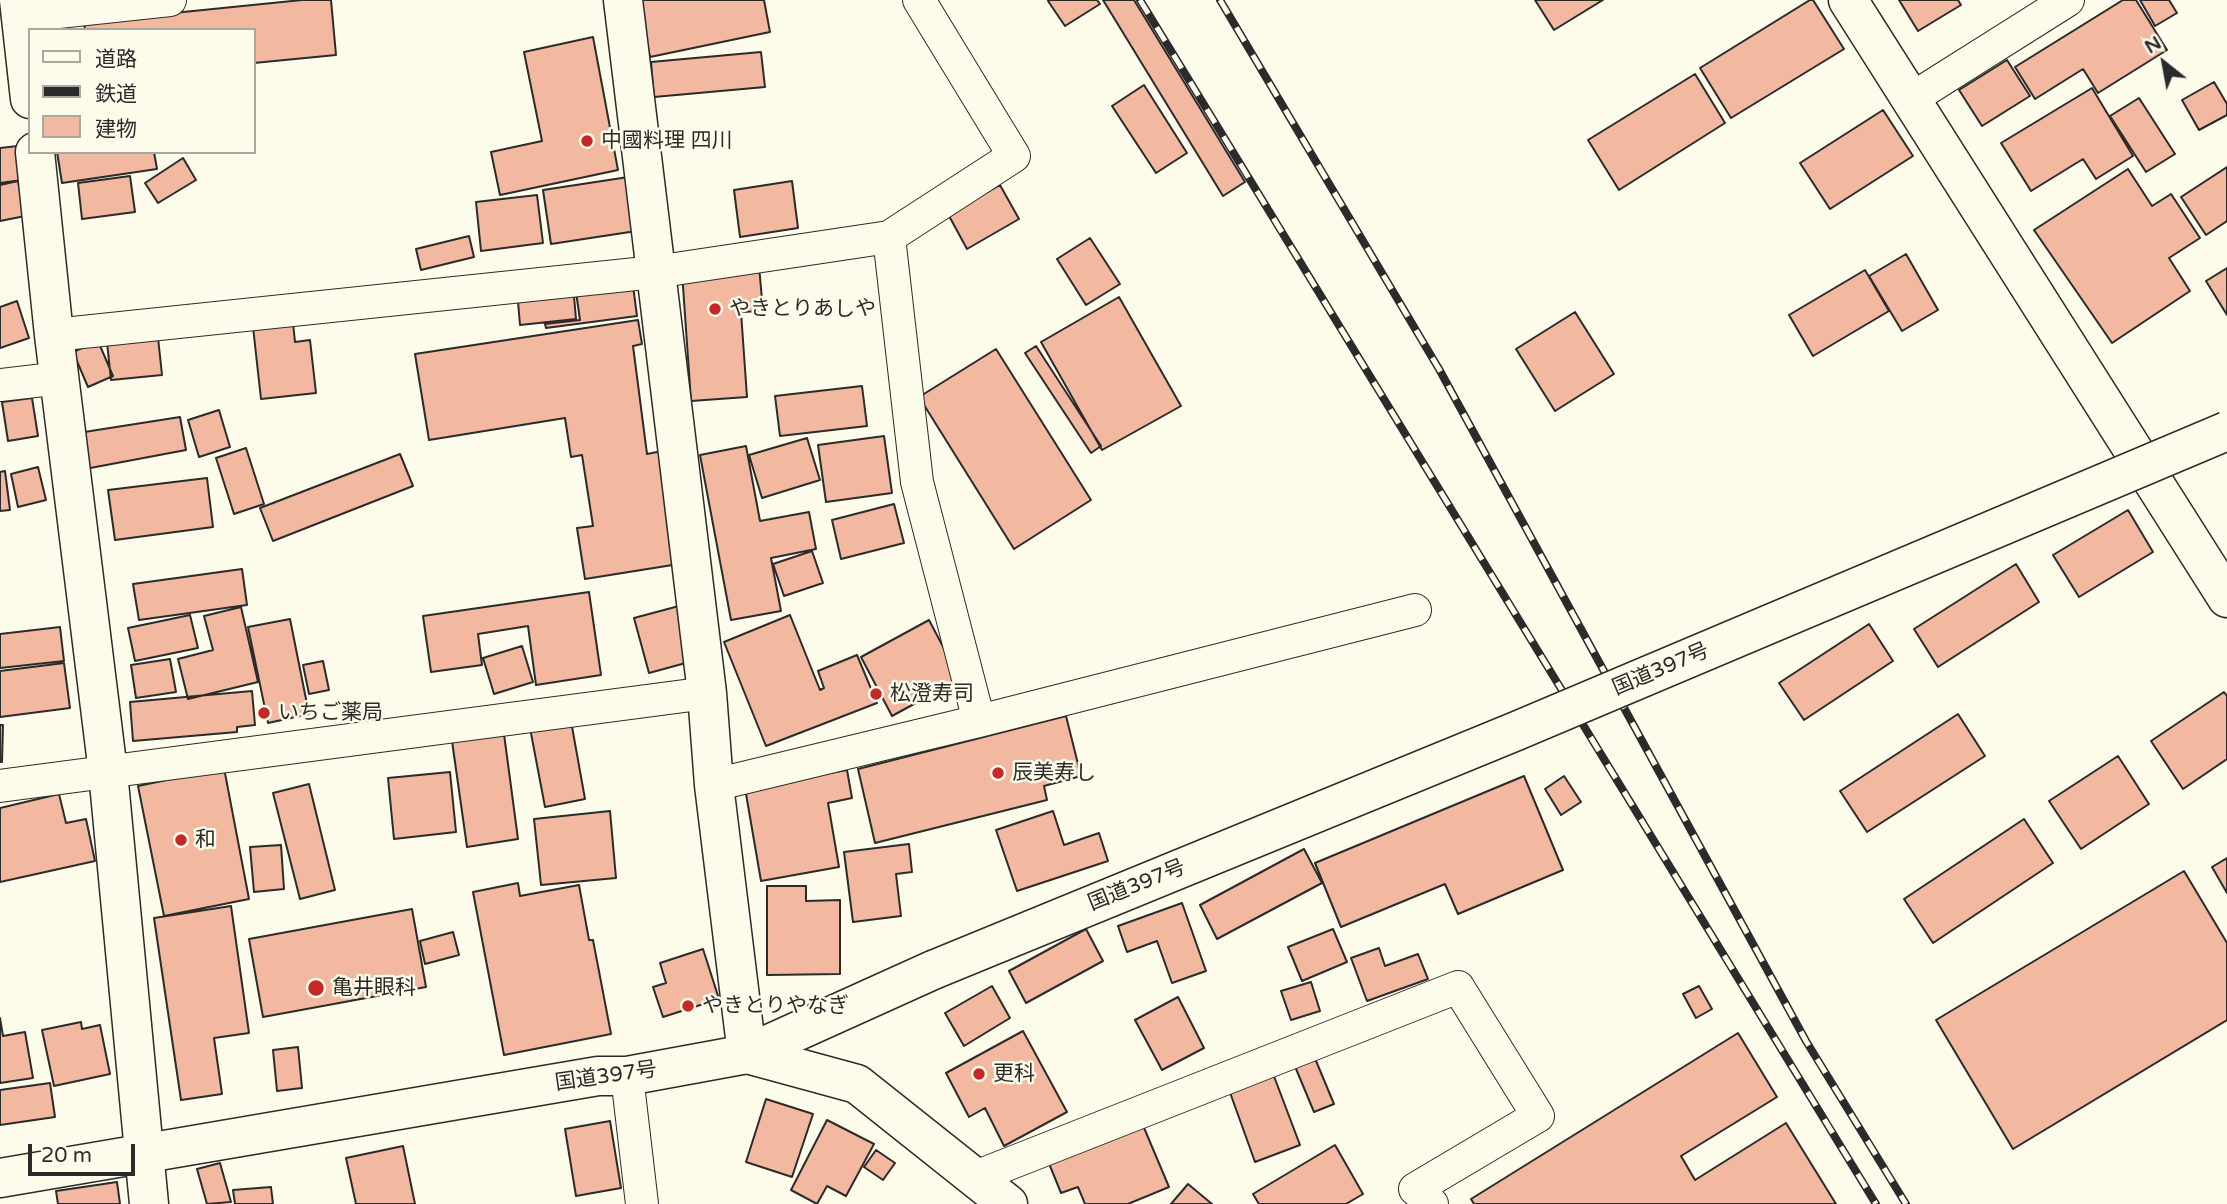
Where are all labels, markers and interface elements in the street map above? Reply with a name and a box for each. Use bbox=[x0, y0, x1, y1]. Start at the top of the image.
legend bbox=[28, 28, 256, 154]
north arrow bbox=[2129, 28, 2199, 98]
text: N bbox=[2141, 32, 2165, 58]
text: 道路 bbox=[95, 47, 137, 72]
text: 鉄道 bbox=[95, 82, 137, 107]
text: 建物 bbox=[95, 117, 137, 142]
place label: 中國料理 四川 bbox=[601, 128, 732, 154]
marker: 中國料理 四川 bbox=[579, 133, 595, 149]
place label: やきとりあしや bbox=[729, 296, 876, 322]
marker: やきとりあしや bbox=[707, 301, 723, 317]
street label: 国道397号 bbox=[1609, 638, 1713, 702]
place label: 松澄寿司 bbox=[890, 681, 974, 707]
marker: 松澄寿司 bbox=[868, 686, 884, 702]
place label: いちご薬局 bbox=[278, 700, 383, 726]
marker: いちご薬局 bbox=[256, 705, 272, 721]
place label: 辰美寿し bbox=[1012, 760, 1096, 786]
marker: 辰美寿し bbox=[990, 765, 1006, 781]
place label: 和 bbox=[195, 827, 216, 853]
marker: 和 bbox=[173, 832, 189, 848]
street label: 国道397号 bbox=[1085, 855, 1189, 917]
place label: 亀井眼科 bbox=[332, 975, 416, 1001]
marker: 亀井眼科 bbox=[306, 978, 326, 998]
place label: やきとりやなぎ bbox=[702, 993, 849, 1019]
marker: やきとりやなぎ bbox=[680, 998, 696, 1014]
street label: 国道397号 bbox=[553, 1057, 659, 1097]
place label: 更科 bbox=[993, 1061, 1035, 1087]
marker: 更科 bbox=[971, 1066, 987, 1082]
scale bar bbox=[32, 1130, 138, 1174]
text: 20 m bbox=[41, 1143, 92, 1168]

